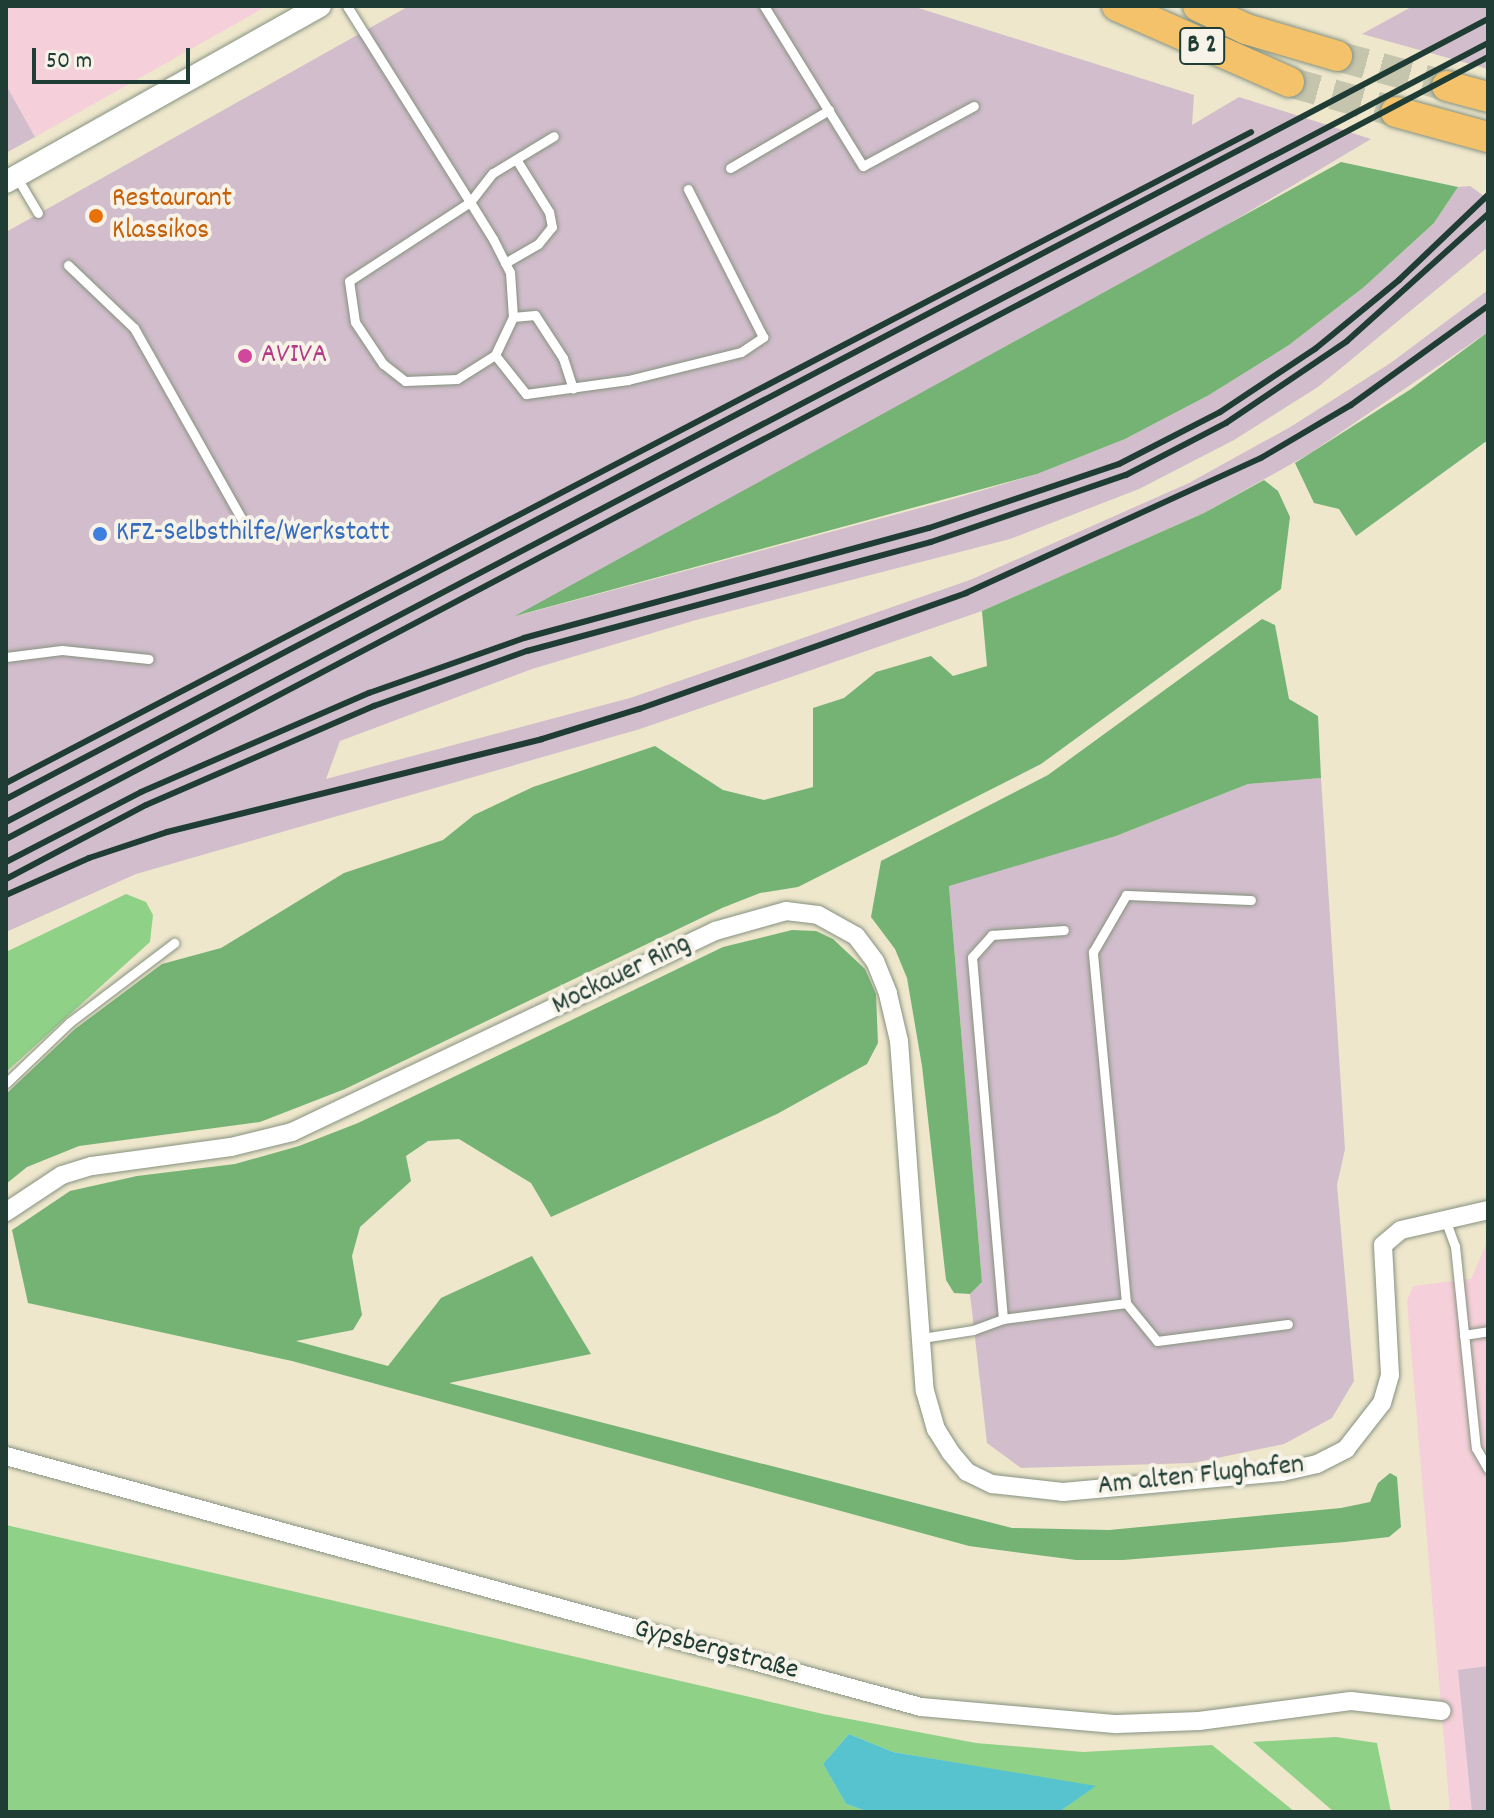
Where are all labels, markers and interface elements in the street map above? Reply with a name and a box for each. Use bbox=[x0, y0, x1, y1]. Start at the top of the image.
road number: B 2 bbox=[1178, 24, 1226, 68]
scale bar bbox=[36, 32, 194, 82]
text: 50 m bbox=[46, 45, 92, 79]
place label: Restaurant Klassikos bbox=[112, 183, 232, 249]
marker: Restaurant Klassikos bbox=[87, 207, 105, 225]
place label: AVIVA bbox=[261, 339, 327, 373]
marker: AVIVA bbox=[236, 347, 254, 365]
place label: KFZ-Selbsthilfe/Werkstatt bbox=[116, 517, 390, 551]
marker: KFZ-Selbsthilfe/Werkstatt bbox=[91, 525, 109, 543]
street label: Mockauer Ring bbox=[547, 928, 697, 1024]
street label: Am alten Flughafen bbox=[1096, 1449, 1306, 1505]
street label: Gypsbergstraße bbox=[630, 1613, 802, 1689]

